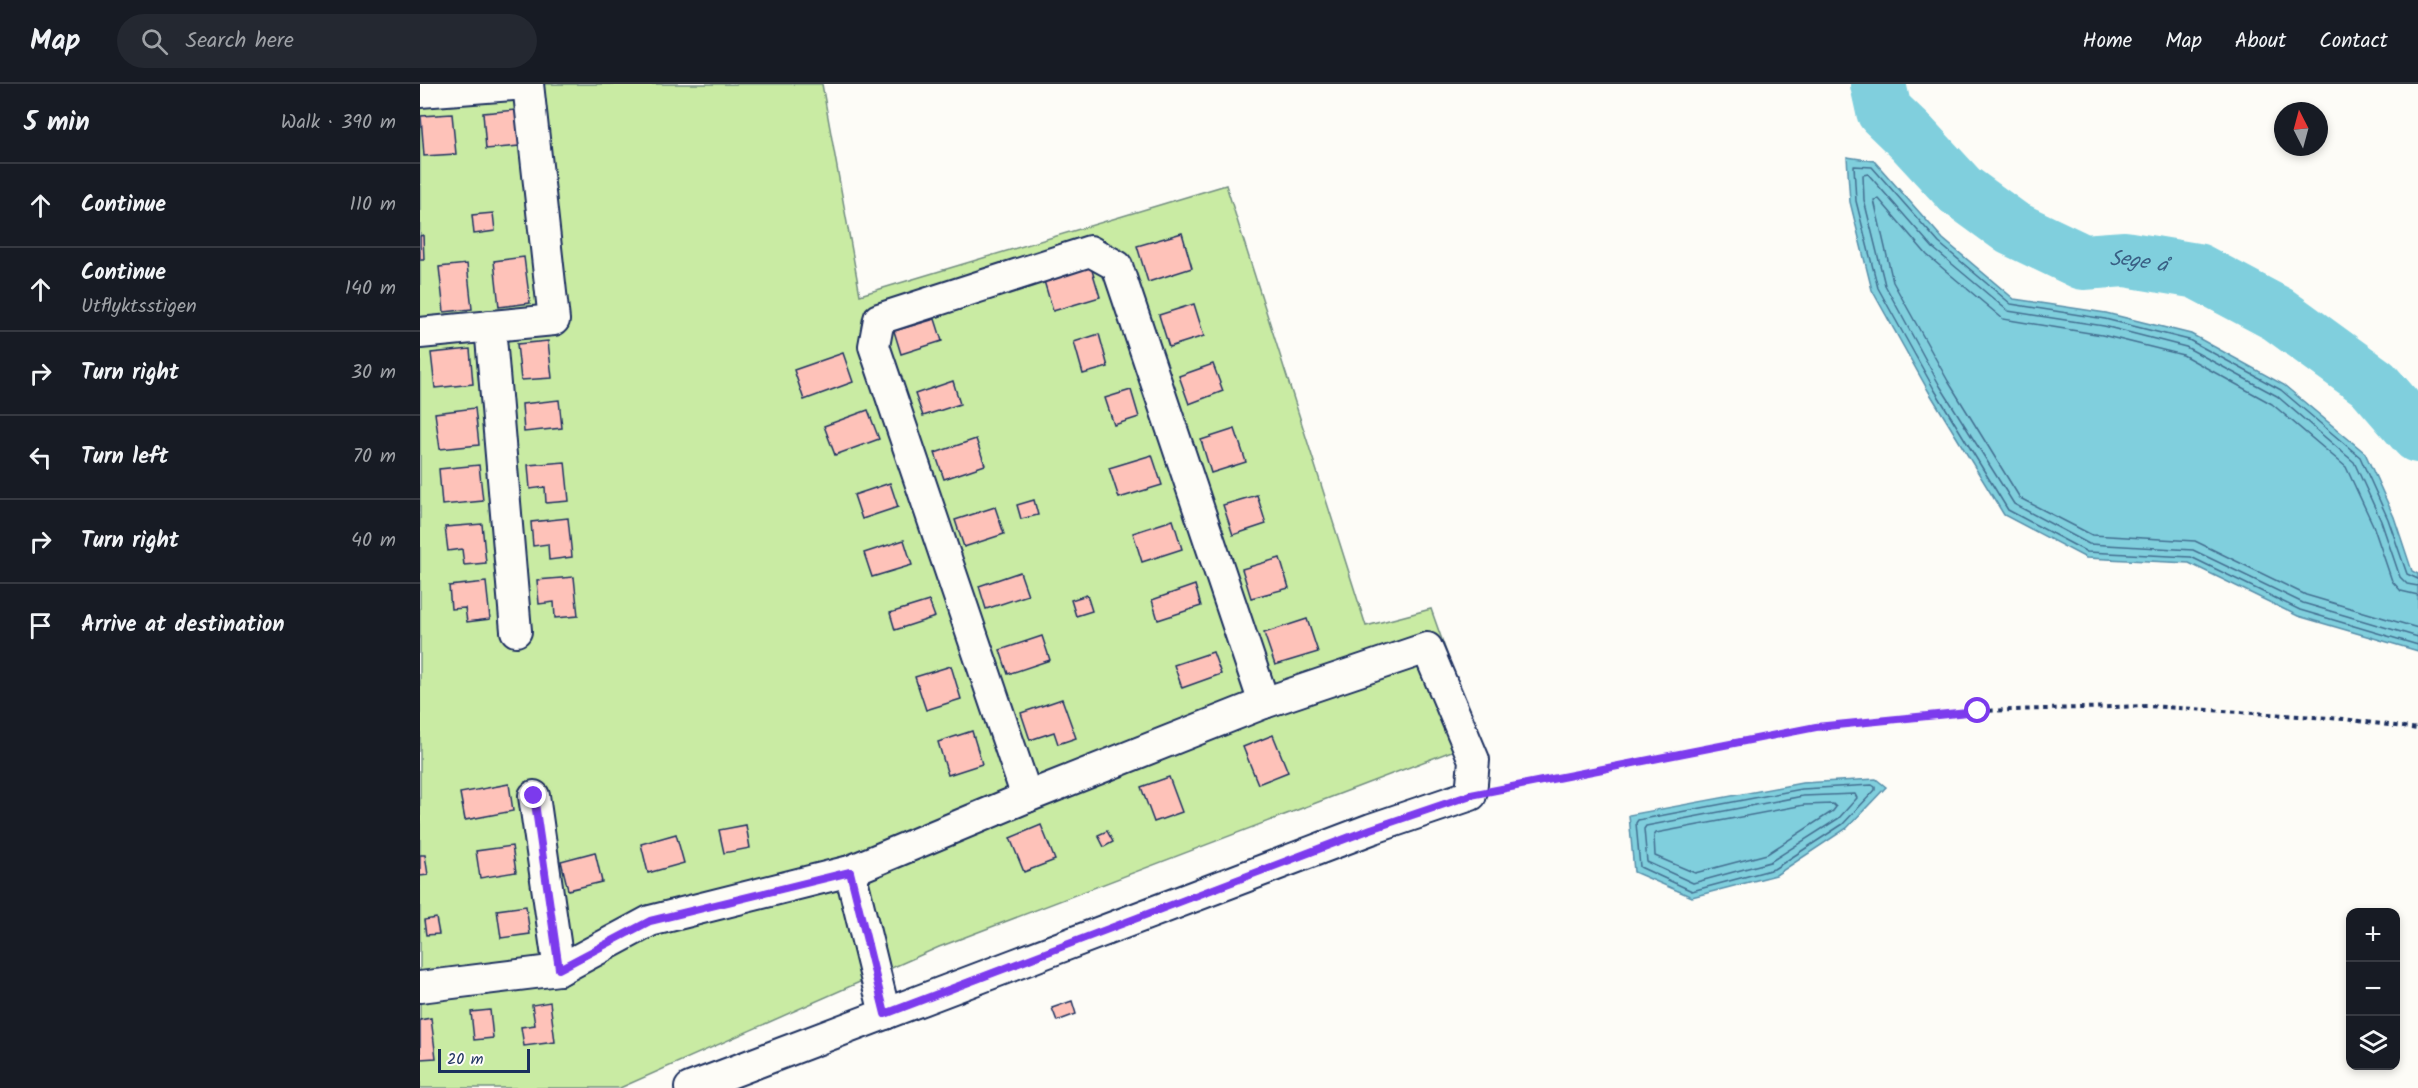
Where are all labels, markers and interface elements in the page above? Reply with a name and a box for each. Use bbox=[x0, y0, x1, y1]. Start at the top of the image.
search box bbox=[117, 14, 537, 68]
text: Map bbox=[30, 19, 81, 64]
text: Search here bbox=[186, 24, 294, 59]
icon: search bbox=[138, 25, 171, 58]
text: Home bbox=[2083, 25, 2132, 58]
text: Map bbox=[2165, 25, 2202, 58]
text: About bbox=[2235, 25, 2286, 58]
text: Contact bbox=[2319, 25, 2388, 58]
text: 5 min bbox=[24, 102, 90, 144]
north arrow bbox=[2274, 102, 2328, 156]
text: Walk · 390 m bbox=[281, 107, 396, 139]
text: Continue bbox=[81, 188, 166, 223]
icon: ahead bbox=[24, 189, 57, 222]
text: 110 m bbox=[350, 189, 396, 221]
water label: Sege å bbox=[2108, 242, 2174, 283]
text: Continue bbox=[81, 256, 166, 291]
icon: ahead bbox=[24, 273, 57, 306]
text: 140 m bbox=[345, 273, 396, 305]
text: Utflyktsstigen bbox=[81, 291, 197, 323]
text: Turn right bbox=[81, 356, 179, 391]
icon: right bbox=[24, 357, 57, 390]
text: 30 m bbox=[351, 357, 396, 389]
text: Turn left bbox=[81, 440, 168, 475]
icon: left bbox=[24, 441, 57, 474]
text: 70 m bbox=[353, 441, 396, 473]
text: Turn right bbox=[81, 524, 179, 559]
icon: right bbox=[24, 525, 57, 558]
text: 40 m bbox=[351, 525, 396, 557]
text: Arrive at destination bbox=[81, 608, 284, 643]
icon: arrive bbox=[24, 609, 57, 642]
route start bbox=[1964, 697, 1990, 723]
route end bbox=[520, 782, 546, 808]
map controls bbox=[2346, 908, 2400, 1070]
button: + bbox=[2346, 908, 2400, 962]
button: − bbox=[2346, 962, 2400, 1016]
button: layers bbox=[2346, 1016, 2400, 1070]
scale bar bbox=[438, 1046, 530, 1074]
text: 20 m bbox=[447, 1047, 483, 1072]

